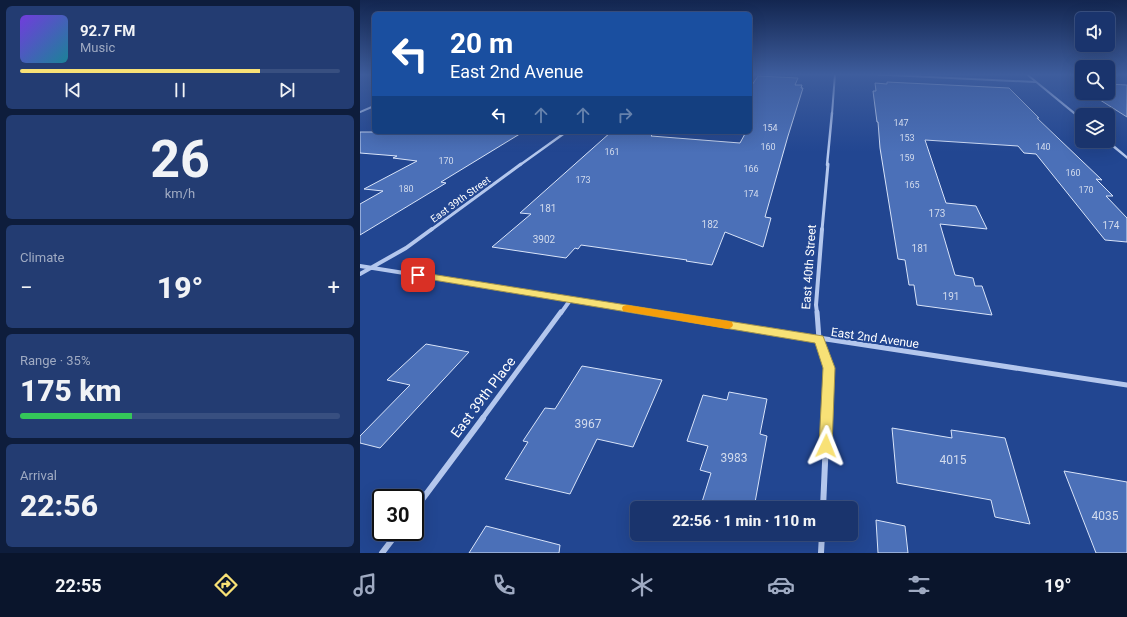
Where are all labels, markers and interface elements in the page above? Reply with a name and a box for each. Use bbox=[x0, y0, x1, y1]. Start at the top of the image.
map controls bbox=[1075, 12, 1115, 148]
button: sound bbox=[1075, 12, 1115, 52]
text: 92.7 FM bbox=[80, 22, 135, 40]
text: 20 m bbox=[450, 27, 513, 60]
icon: left bbox=[384, 28, 436, 80]
text: Music bbox=[80, 40, 115, 55]
button: search bbox=[1075, 60, 1115, 100]
text: East 2nd Avenue bbox=[450, 61, 583, 82]
icon: previous bbox=[62, 79, 84, 101]
icon: pause bbox=[169, 79, 191, 101]
icon: next bbox=[276, 79, 298, 101]
icon: left bbox=[488, 104, 510, 126]
icon: ahead bbox=[530, 104, 552, 126]
icon: ahead bbox=[572, 104, 594, 126]
icon: right bbox=[614, 104, 636, 126]
button: layers bbox=[1075, 108, 1115, 148]
house number: 147 bbox=[893, 118, 909, 128]
house number: 154 bbox=[762, 123, 778, 133]
text: 26 bbox=[150, 129, 210, 190]
house number: 153 bbox=[899, 133, 915, 143]
house number: 160 bbox=[760, 142, 776, 152]
house number: 140 bbox=[1035, 142, 1051, 152]
house number: 161 bbox=[604, 147, 620, 157]
house number: 159 bbox=[899, 153, 915, 163]
house number: 170 bbox=[438, 156, 454, 166]
house number: 166 bbox=[743, 164, 759, 174]
house number: 160 bbox=[1065, 168, 1081, 178]
street label: East 39th Street bbox=[428, 174, 492, 225]
house number: 173 bbox=[575, 175, 591, 185]
house number: 165 bbox=[904, 180, 920, 190]
house number: 180 bbox=[398, 184, 414, 194]
house number: 170 bbox=[1078, 185, 1094, 195]
text: km/h bbox=[165, 186, 195, 201]
house number: 174 bbox=[743, 189, 759, 199]
house number: 181 bbox=[540, 203, 556, 214]
house number: 173 bbox=[929, 208, 945, 219]
house number: 182 bbox=[702, 219, 719, 230]
house number: 174 bbox=[1103, 220, 1120, 231]
street label: East 40th Street bbox=[799, 224, 819, 310]
house number: 3902 bbox=[533, 234, 556, 245]
house number: 181 bbox=[912, 243, 928, 254]
text: Climate bbox=[20, 250, 64, 265]
pin bbox=[401, 258, 435, 292]
icon: arrive bbox=[407, 264, 429, 286]
text: 19° bbox=[157, 270, 203, 305]
text: − bbox=[20, 275, 33, 300]
text: + bbox=[328, 275, 340, 300]
house number: 191 bbox=[943, 291, 959, 302]
street label: East 2nd Avenue bbox=[830, 325, 920, 351]
text: Range · 35% bbox=[20, 353, 90, 368]
street label: East 39th Place bbox=[447, 353, 519, 441]
text: 175 km bbox=[20, 373, 122, 408]
house number: 3967 bbox=[575, 417, 602, 431]
position arrow bbox=[805, 425, 847, 467]
house number: 3983 bbox=[721, 451, 747, 465]
house number: 4015 bbox=[940, 453, 967, 467]
text: Arrival bbox=[20, 468, 57, 483]
text: 22:56 bbox=[20, 488, 98, 523]
speed limit sign: 30 bbox=[372, 489, 424, 541]
house number: 4035 bbox=[1092, 509, 1119, 523]
text: 22:56 · 1 min · 110 m bbox=[672, 512, 816, 530]
icon: directions bbox=[212, 571, 240, 599]
icon: music bbox=[351, 571, 379, 599]
icon: phone bbox=[490, 571, 518, 599]
icon: climate bbox=[628, 571, 656, 599]
icon: car bbox=[767, 571, 795, 599]
icon: filters bbox=[905, 571, 933, 599]
text: 22:55 bbox=[55, 575, 102, 596]
text: 19° bbox=[1044, 575, 1072, 596]

